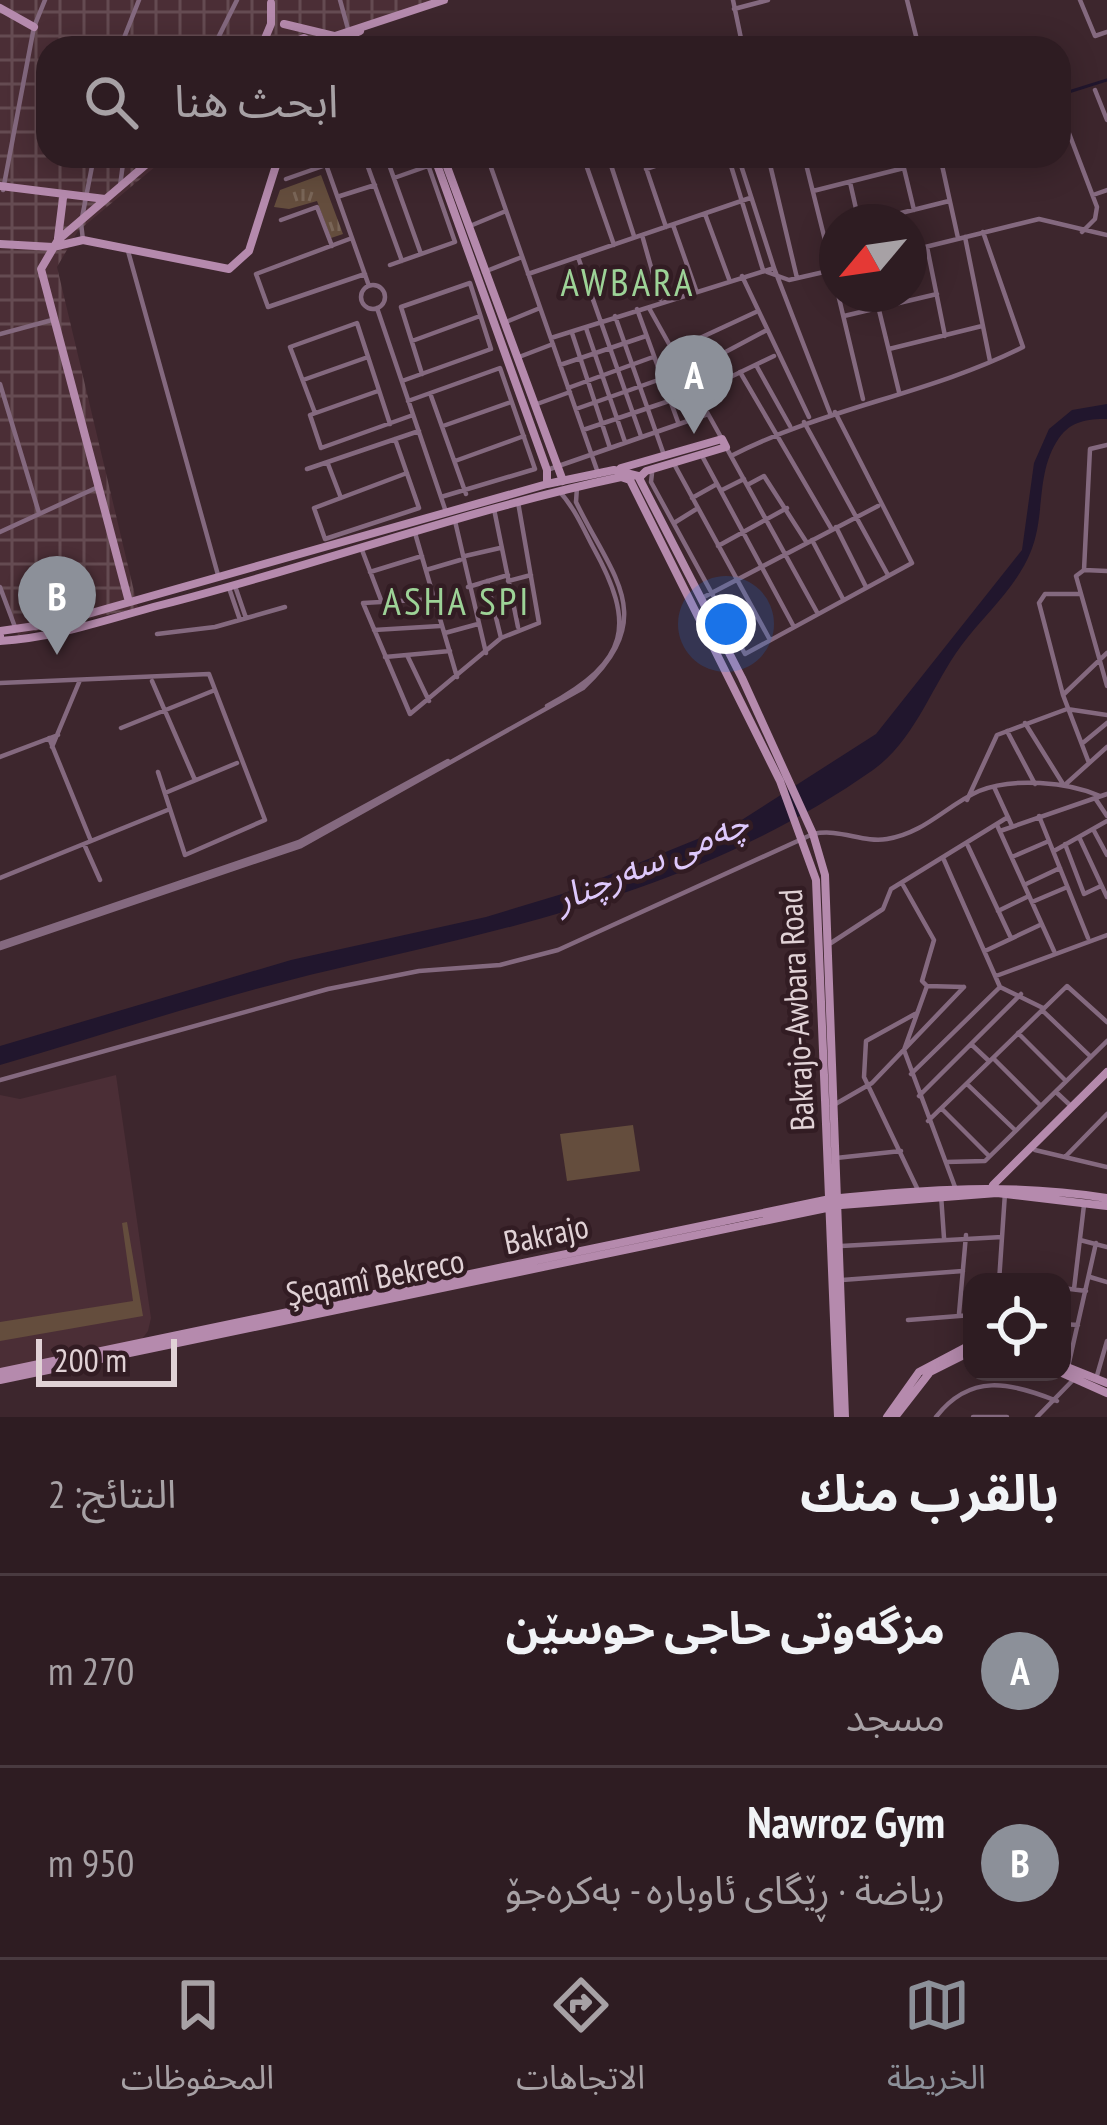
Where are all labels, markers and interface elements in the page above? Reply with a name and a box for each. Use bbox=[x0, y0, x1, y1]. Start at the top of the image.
search box bbox=[36, 36, 1071, 168]
icon: search bbox=[78, 69, 144, 135]
text: ابحث هنا bbox=[174, 71, 339, 129]
north arrow bbox=[819, 204, 927, 312]
district label: AWBARA bbox=[561, 256, 695, 307]
pin: A bbox=[655, 335, 733, 434]
pin: B bbox=[18, 556, 96, 655]
district label: ASHA SPI bbox=[383, 575, 531, 626]
your location bbox=[696, 594, 756, 654]
water label: چەمی سەرچنار bbox=[544, 797, 756, 924]
street label: Bakrajo-Awbara Road bbox=[768, 888, 823, 1132]
street label: Bakrajo bbox=[500, 1204, 592, 1263]
street label: Şeqamî Bekreco bbox=[282, 1238, 468, 1315]
map controls bbox=[963, 1273, 1071, 1381]
button: locate bbox=[963, 1273, 1071, 1381]
scale bar bbox=[36, 1333, 177, 1386]
text: 200 m bbox=[54, 1338, 127, 1381]
text: بالقرب منك bbox=[800, 1459, 1059, 1525]
text: النتائج: 2 bbox=[48, 1468, 176, 1519]
text: مزگەوتی حاجی حوسێن bbox=[506, 1598, 945, 1656]
text: 270 m bbox=[48, 1645, 134, 1696]
text: A bbox=[1010, 1645, 1030, 1696]
text: مسجد bbox=[846, 1691, 945, 1742]
text: Nawroz Gym bbox=[747, 1792, 945, 1850]
text: 950 m bbox=[48, 1837, 134, 1888]
text: B bbox=[1010, 1837, 1030, 1888]
text: رياضة · ڕێگای ئاوبارە - بەکرەجۆ bbox=[505, 1864, 945, 1915]
tab: المحفوظات bbox=[121, 1972, 274, 2113]
tab: الاتجاهات bbox=[516, 1972, 645, 2113]
tab: الخريطة bbox=[887, 1972, 986, 2113]

